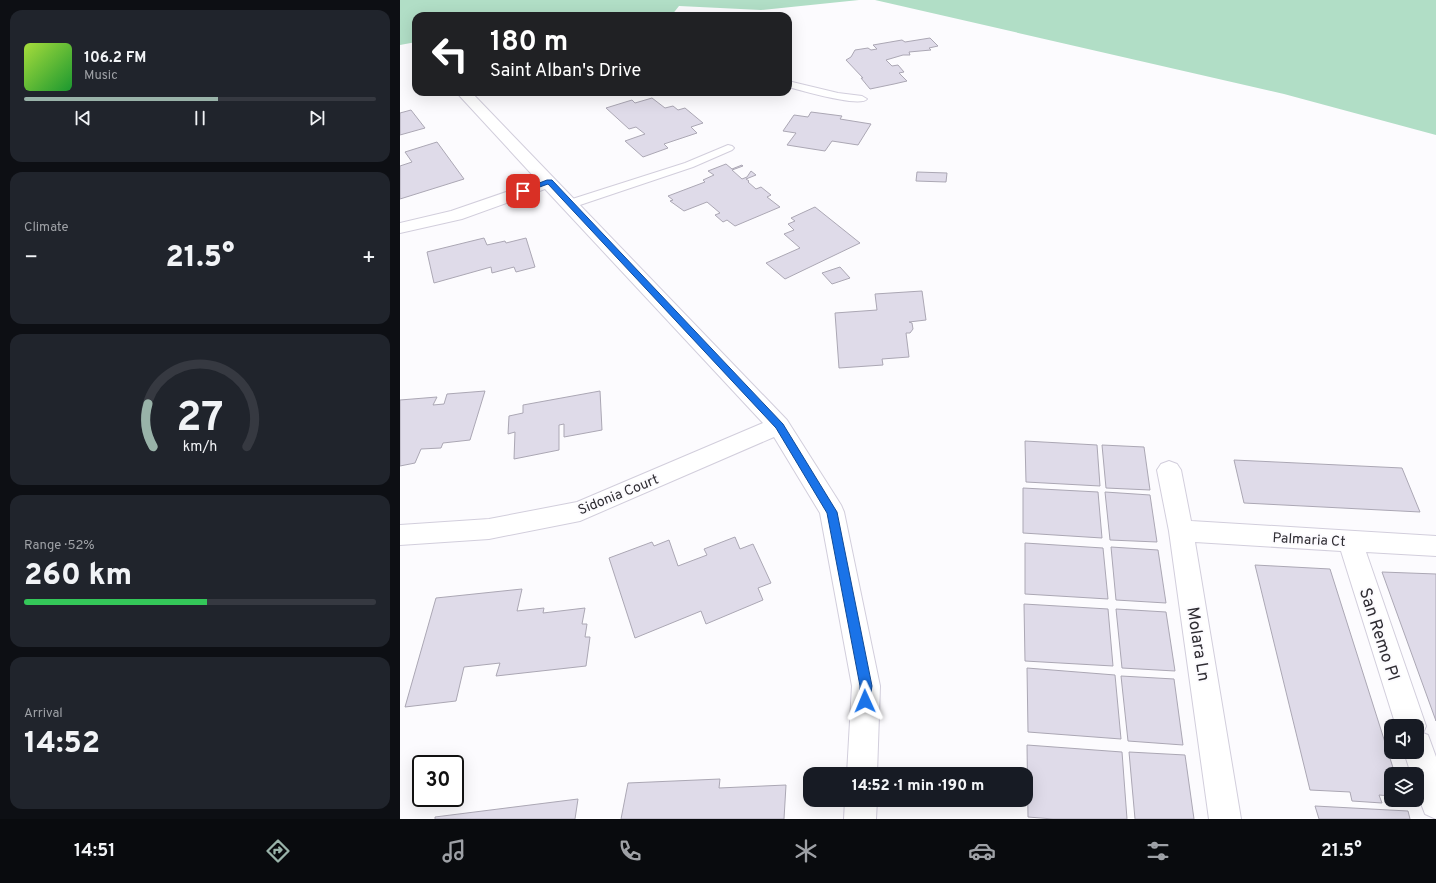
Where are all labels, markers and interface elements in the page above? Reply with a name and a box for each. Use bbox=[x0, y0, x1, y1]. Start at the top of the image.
text: 180 m bbox=[490, 25, 568, 61]
icon: left bbox=[424, 28, 476, 80]
text: 106.2 FM bbox=[84, 49, 146, 68]
text: Saint Alban's Drive bbox=[490, 60, 641, 83]
text: Music bbox=[84, 68, 118, 84]
icon: previous bbox=[72, 107, 94, 129]
icon: pause bbox=[189, 107, 211, 129]
icon: next bbox=[306, 107, 328, 129]
pin bbox=[506, 174, 540, 208]
icon: arrive bbox=[512, 180, 534, 202]
text: Climate bbox=[24, 220, 69, 236]
text: 21.5° bbox=[165, 240, 235, 277]
text: − bbox=[24, 245, 38, 272]
text: + bbox=[362, 245, 376, 272]
text: 27 bbox=[176, 393, 224, 446]
text: km/h bbox=[183, 438, 217, 456]
street label: Sidonia Court bbox=[576, 471, 661, 519]
street label: Palmaria Ct bbox=[1272, 530, 1346, 551]
text: Range · 52% bbox=[24, 538, 95, 554]
text: 260 km bbox=[24, 558, 132, 595]
street label: San Remo Pl bbox=[1353, 585, 1403, 684]
street label: Molara Ln bbox=[1180, 606, 1214, 683]
position arrow bbox=[844, 680, 886, 722]
text: Arrival bbox=[24, 706, 63, 722]
map controls bbox=[1384, 719, 1424, 807]
button: sound bbox=[1384, 719, 1424, 759]
text: 14:52 bbox=[24, 726, 100, 763]
speed limit sign: 30 bbox=[412, 755, 464, 807]
button: layers bbox=[1384, 767, 1424, 807]
text: 14:52 · 1 min · 190 m bbox=[852, 777, 984, 796]
icon: directions bbox=[264, 837, 292, 865]
icon: music bbox=[440, 837, 468, 865]
icon: phone bbox=[616, 837, 644, 865]
icon: climate bbox=[792, 837, 820, 865]
icon: car bbox=[968, 837, 996, 865]
icon: filters bbox=[1144, 837, 1172, 865]
text: 14:51 bbox=[74, 840, 115, 863]
text: 21.5° bbox=[1321, 840, 1362, 863]

